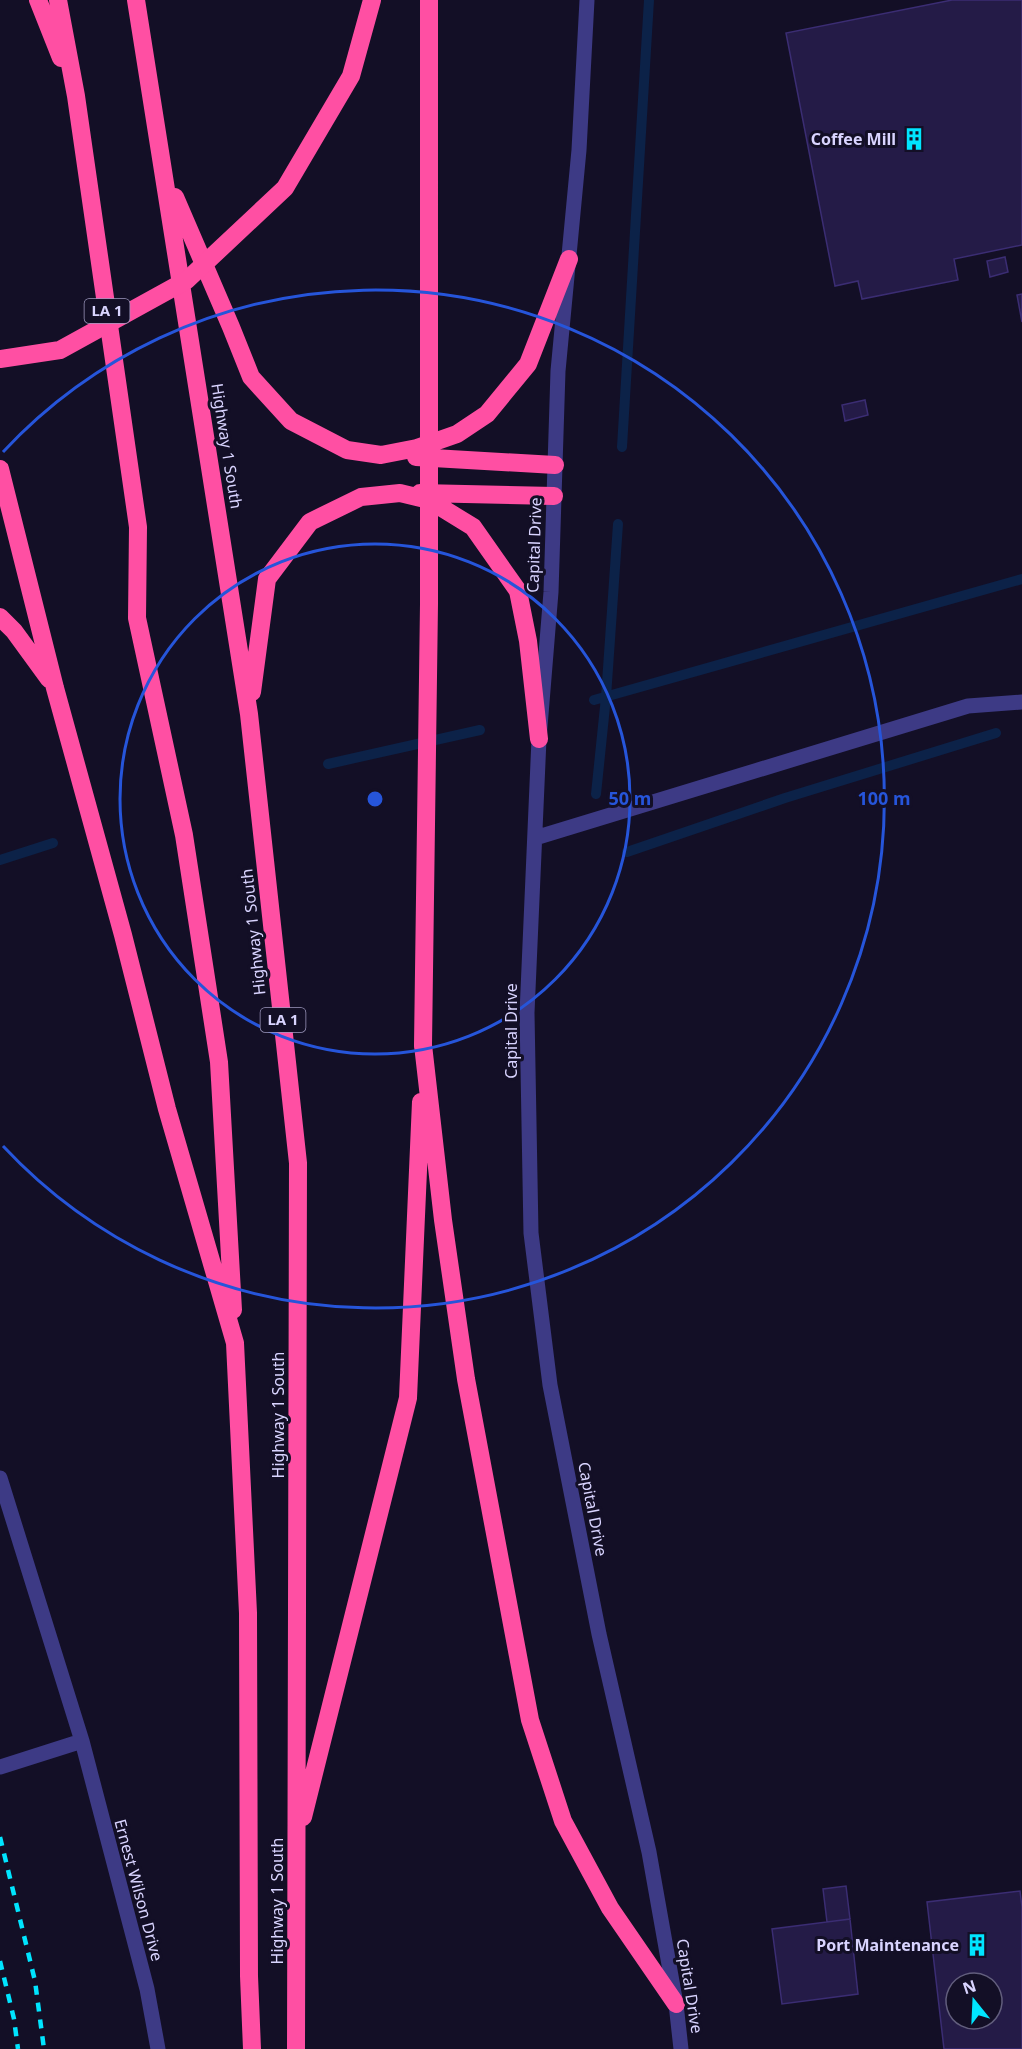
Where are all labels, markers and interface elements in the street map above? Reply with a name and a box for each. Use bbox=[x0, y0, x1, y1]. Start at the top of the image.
building icon: Coffee Mill bbox=[901, 126, 927, 152]
place label: Coffee Mill bbox=[811, 128, 896, 150]
road number: LA 1 bbox=[84, 299, 130, 323]
street label: Highway 1 South bbox=[206, 382, 248, 510]
street label: Capital Drive bbox=[521, 497, 547, 593]
text: 50 m bbox=[609, 786, 651, 810]
text: 100 m bbox=[857, 786, 911, 810]
centre of rings bbox=[365, 789, 385, 809]
street label: Highway 1 South bbox=[235, 868, 271, 996]
street label: Capital Drive bbox=[500, 983, 522, 1079]
road number: LA 1 bbox=[260, 1008, 306, 1032]
street label: Highway 1 South bbox=[267, 1352, 289, 1478]
street label: Capital Drive bbox=[573, 1460, 613, 1558]
street label: Ernest Wilson Drive bbox=[109, 1817, 169, 1963]
street label: Highway 1 South bbox=[266, 1838, 288, 1964]
building icon: Port Maintenance bbox=[964, 1932, 990, 1958]
place label: Port Maintenance bbox=[816, 1934, 959, 1956]
street label: Capital Drive bbox=[672, 1937, 708, 2035]
north arrow bbox=[944, 1971, 1004, 2031]
text: N bbox=[960, 1974, 979, 1999]

